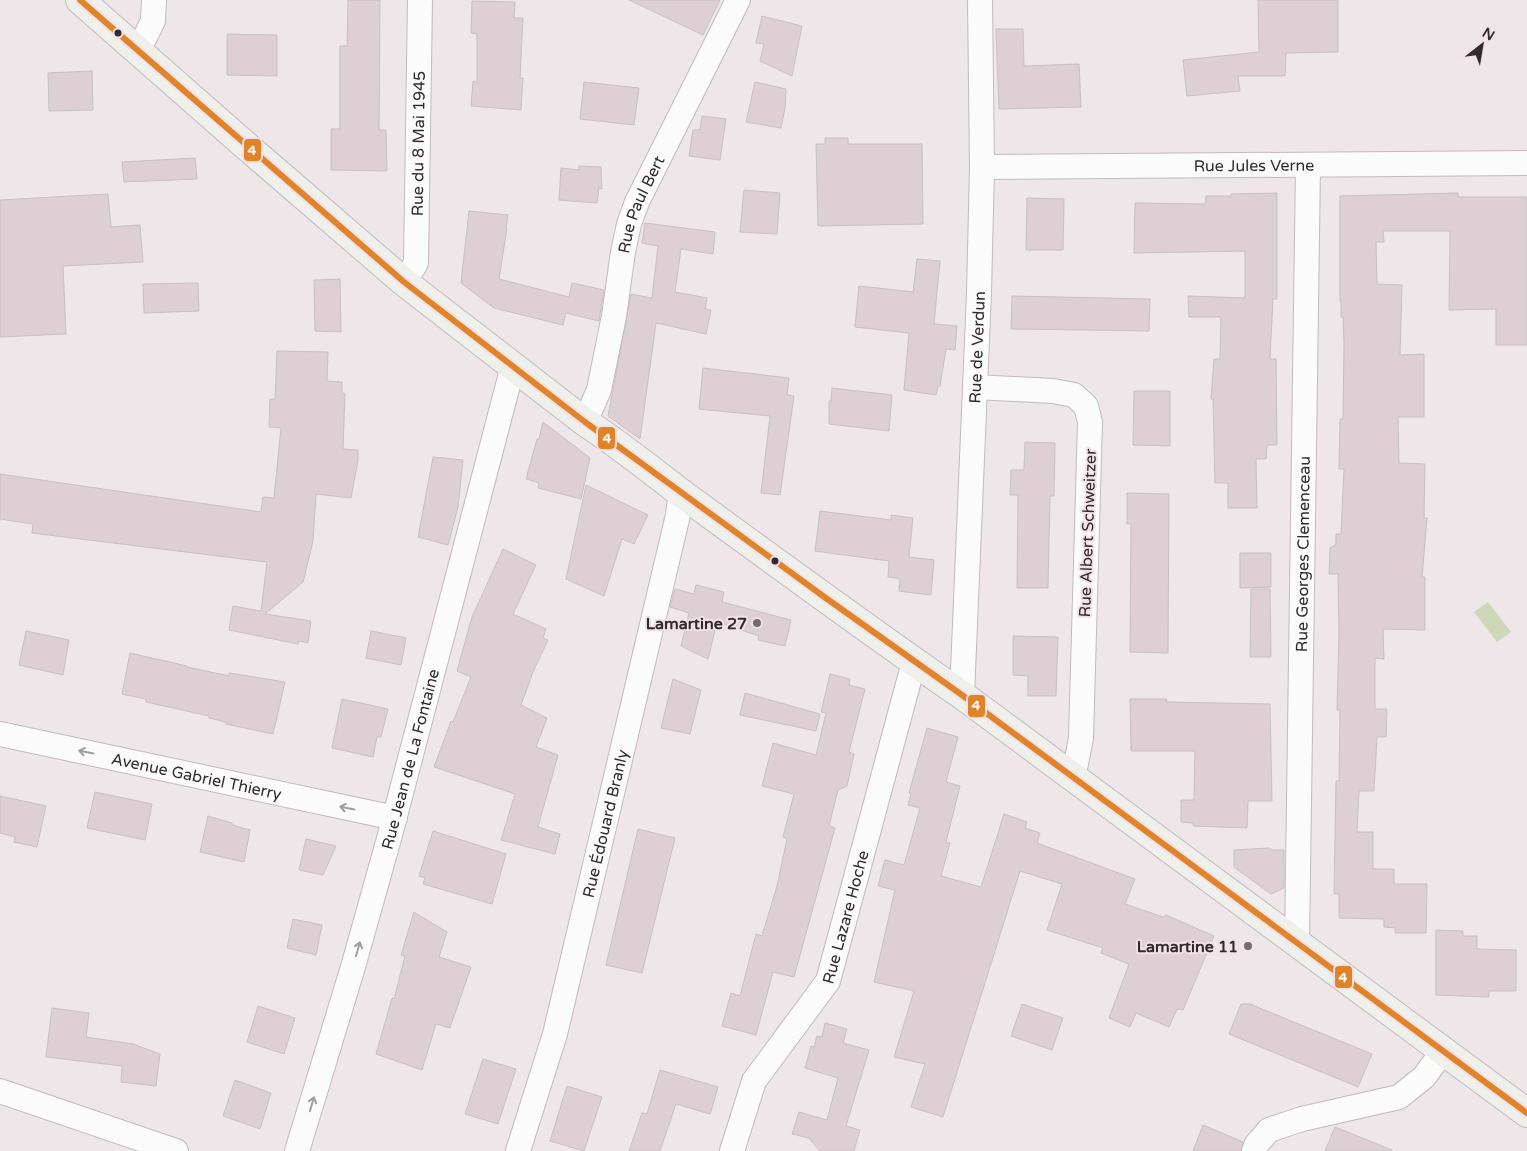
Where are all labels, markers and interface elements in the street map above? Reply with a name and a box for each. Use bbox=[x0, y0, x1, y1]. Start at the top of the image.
north arrow bbox=[1457, 20, 1507, 70]
text: N bbox=[1479, 24, 1498, 44]
unlabelled marker bbox=[113, 28, 123, 38]
street label: Rue du 8 Mai 1945 bbox=[408, 71, 430, 216]
line badge: 4 bbox=[243, 138, 262, 162]
text: 4 bbox=[248, 142, 257, 159]
street label: Rue Paul Bert bbox=[614, 152, 670, 255]
street label: Rue Jules Verne bbox=[1194, 156, 1314, 176]
street label: Rue de Verdun bbox=[965, 291, 990, 404]
line badge: 4 bbox=[597, 426, 616, 450]
text: 4 bbox=[603, 430, 612, 447]
street label: Rue Albert Schweitzer bbox=[1075, 448, 1101, 618]
street label: Rue Georges Clemenceau bbox=[1292, 456, 1315, 652]
unlabelled marker bbox=[770, 556, 780, 566]
place label: Lamartine 27 bbox=[646, 614, 747, 634]
marker: Lamartine 27 bbox=[751, 617, 763, 629]
street label: Rue Jean de La Fontaine bbox=[377, 667, 444, 852]
line badge: 4 bbox=[967, 694, 986, 718]
text: 4 bbox=[972, 697, 981, 714]
one-way arrow bbox=[78, 747, 94, 756]
street label: Rue Édouard Branly bbox=[579, 747, 633, 900]
street label: Avenue Gabriel Thierry bbox=[110, 749, 284, 805]
one-way arrow bbox=[340, 803, 356, 812]
street label: Rue Lazare Hoche bbox=[819, 848, 874, 986]
place label: Lamartine 11 bbox=[1137, 937, 1238, 957]
marker: Lamartine 11 bbox=[1242, 940, 1254, 952]
one-way arrow bbox=[354, 941, 364, 957]
line badge: 4 bbox=[1334, 965, 1353, 989]
text: 4 bbox=[1339, 969, 1348, 986]
one-way arrow bbox=[307, 1097, 317, 1113]

